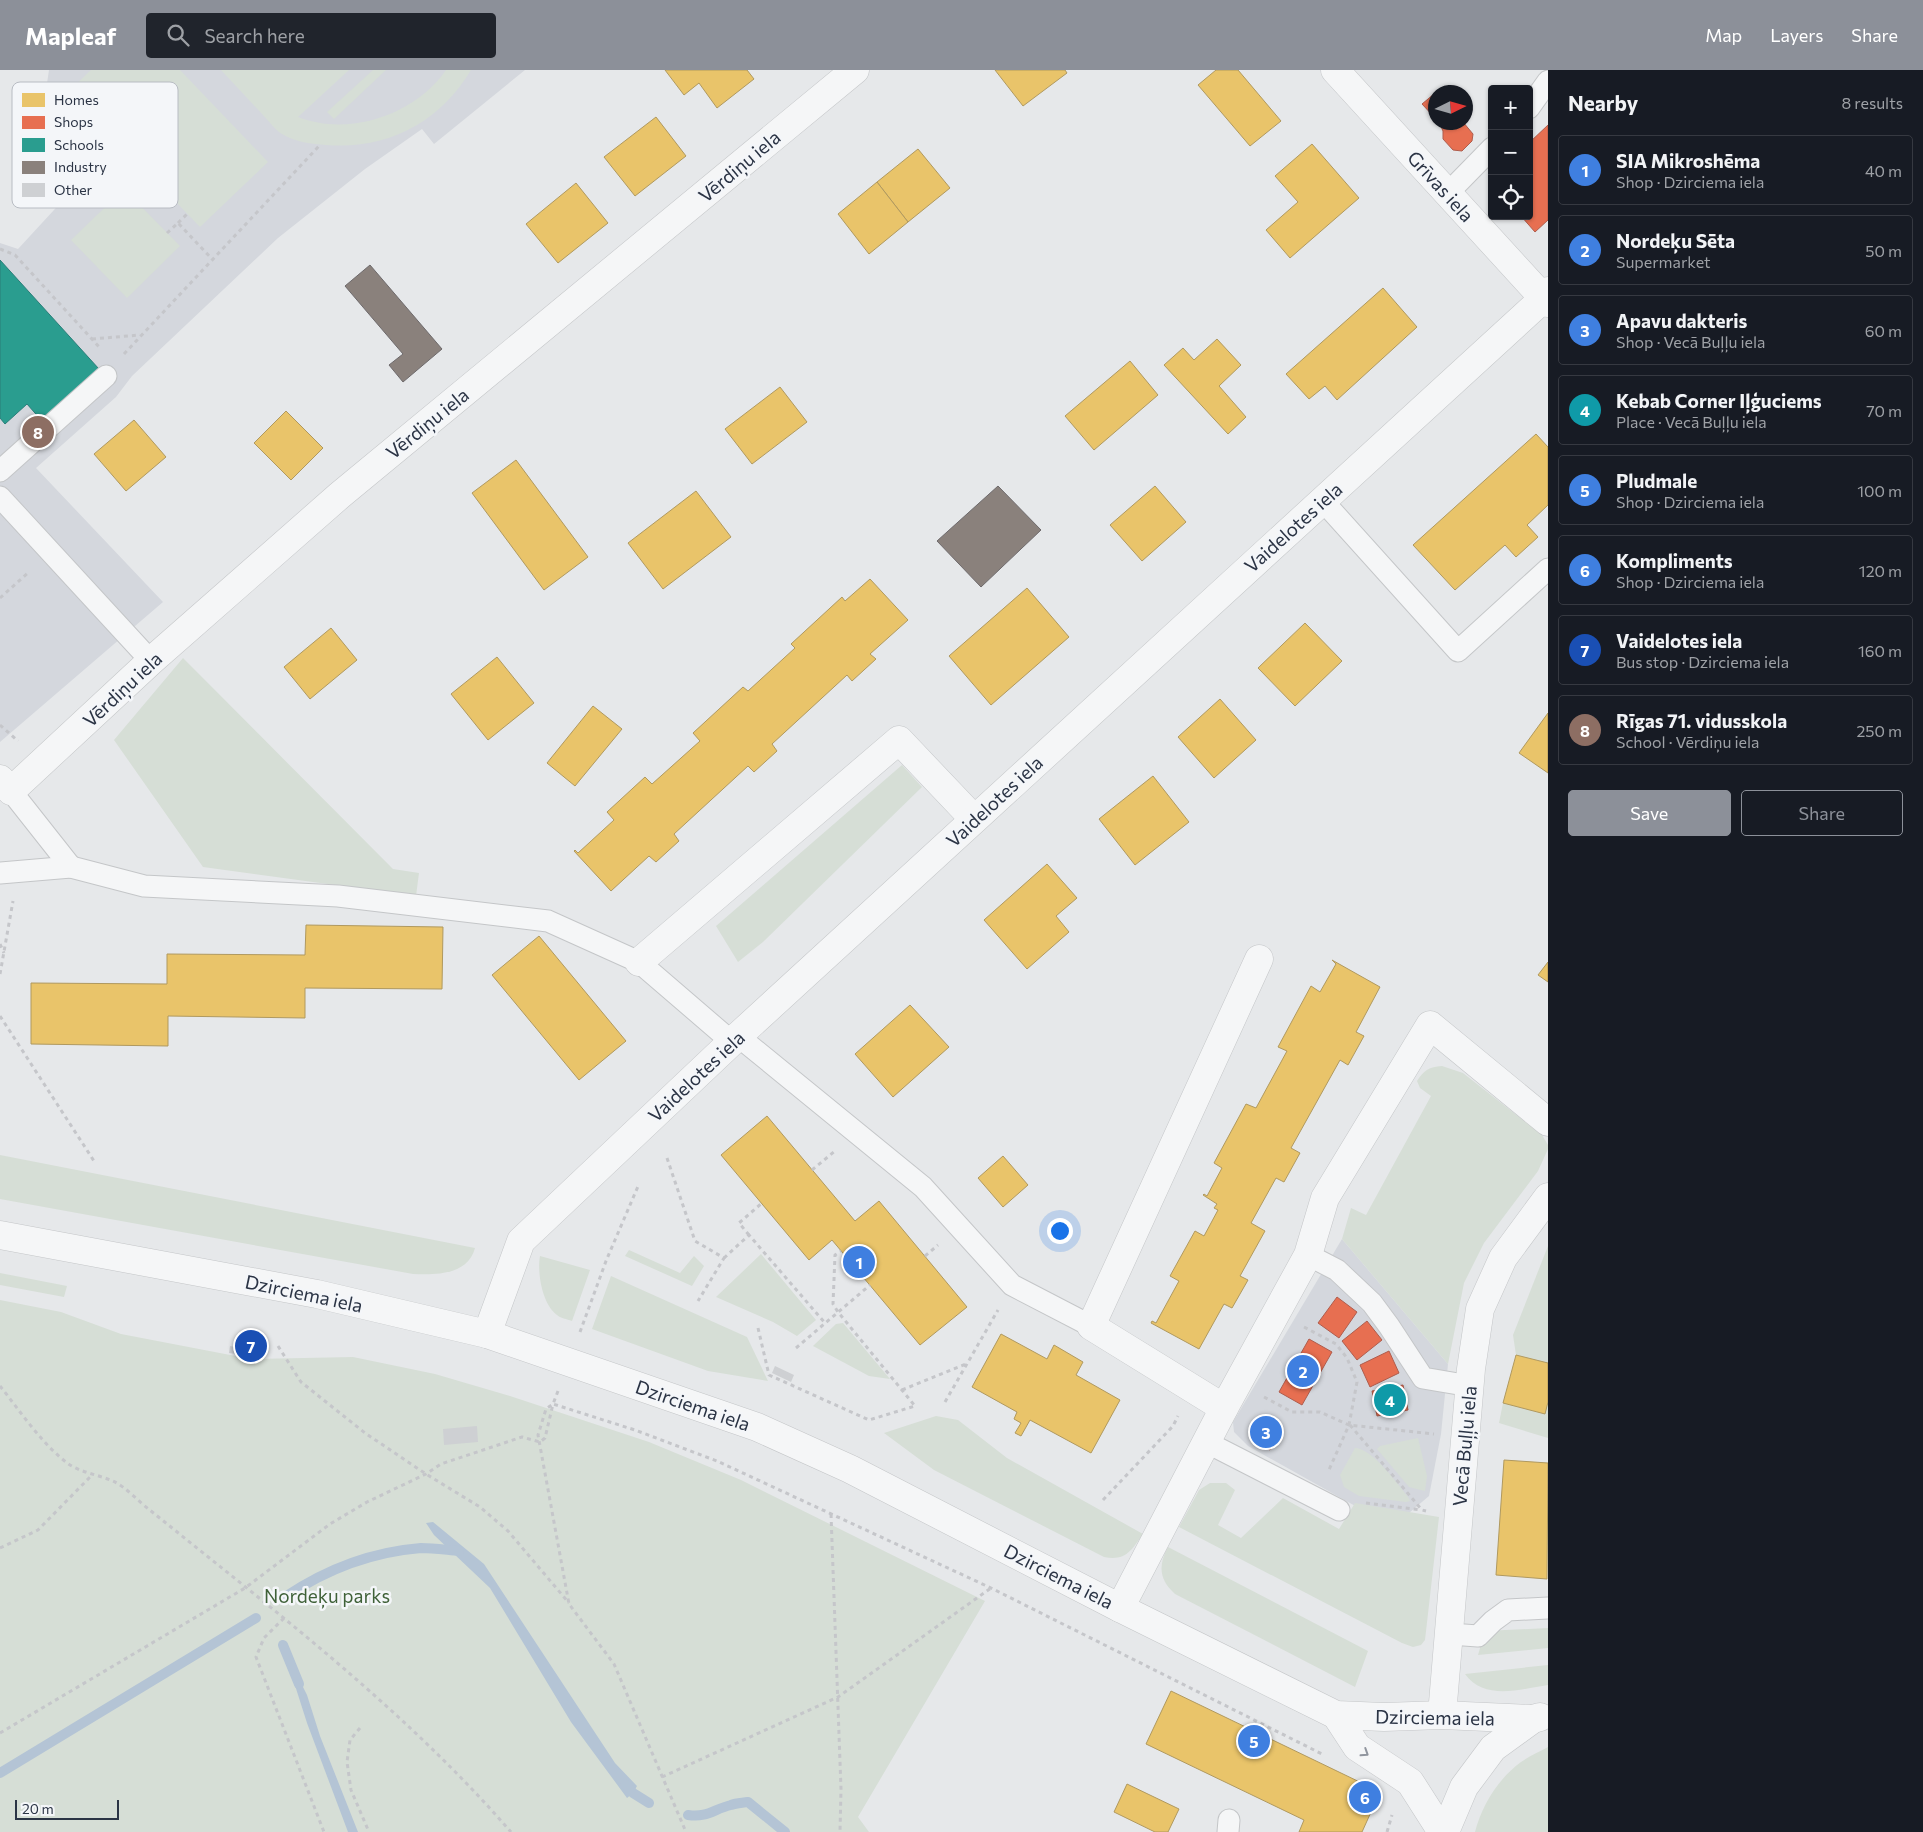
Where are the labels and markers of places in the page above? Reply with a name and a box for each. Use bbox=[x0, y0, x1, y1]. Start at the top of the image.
pin: 8 bbox=[22, 413, 54, 451]
pin: 1 bbox=[843, 1243, 875, 1281]
pin: 7 bbox=[235, 1327, 267, 1365]
pin: 2 bbox=[1287, 1352, 1319, 1390]
pin: 4 bbox=[1374, 1381, 1406, 1419]
pin: 3 bbox=[1250, 1413, 1282, 1451]
pin: 5 bbox=[1238, 1722, 1270, 1760]
pin: 6 bbox=[1349, 1778, 1381, 1816]

